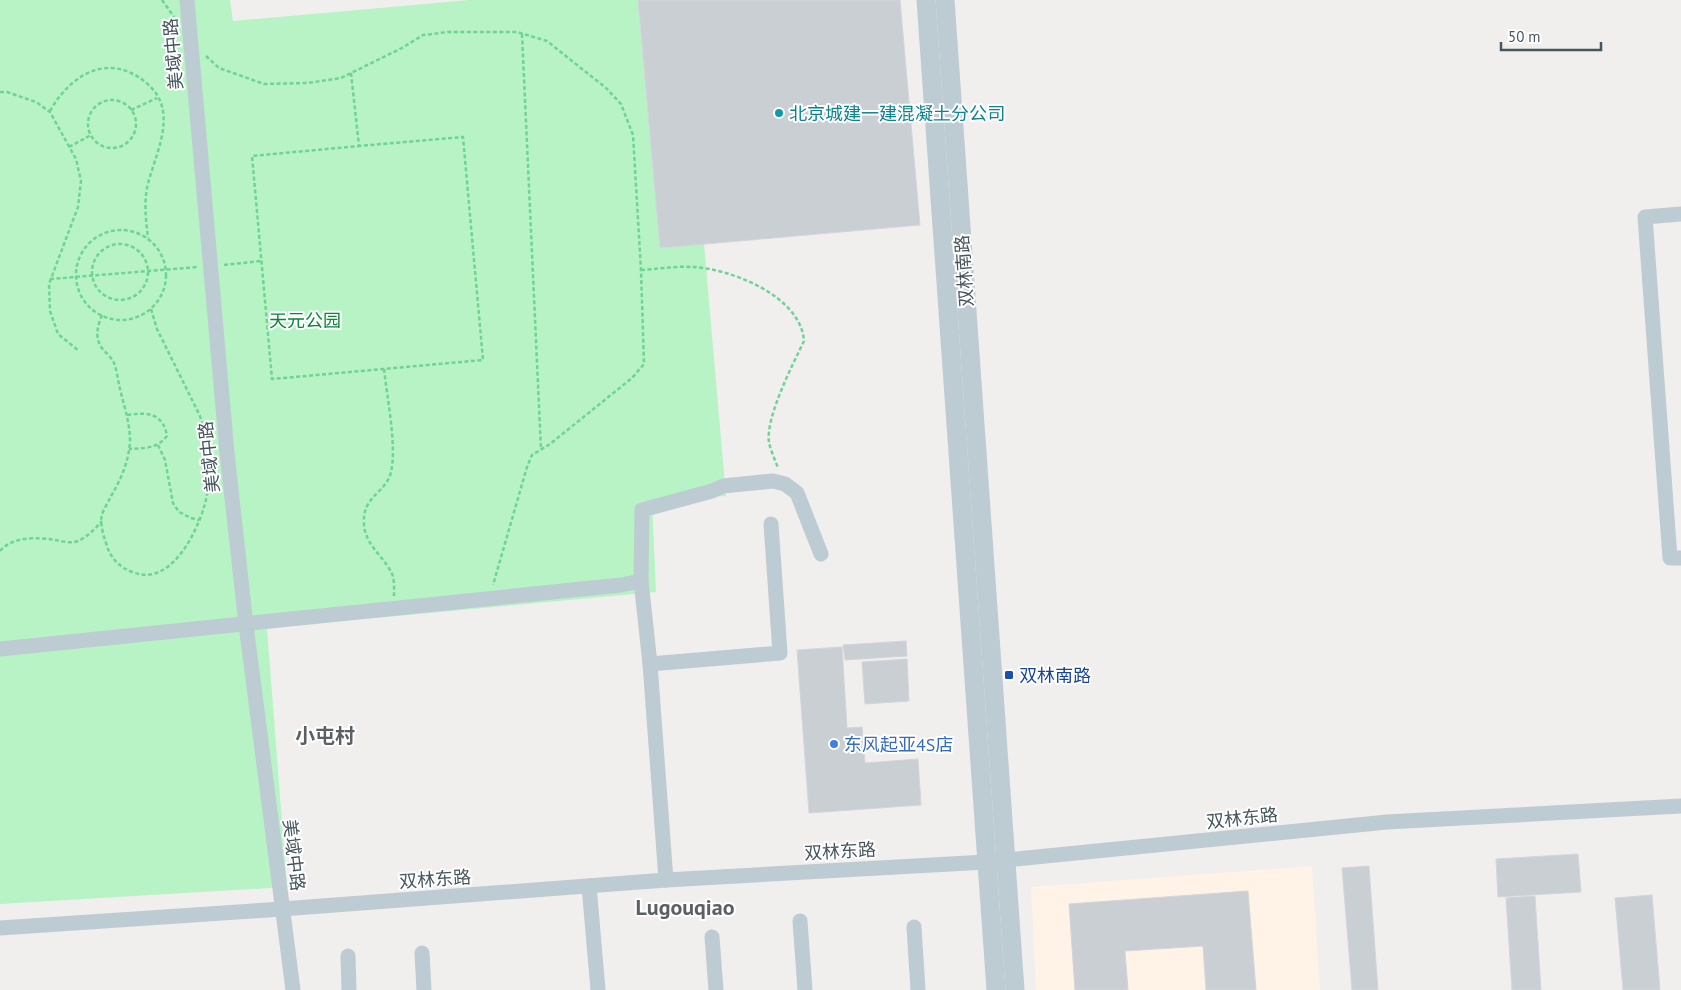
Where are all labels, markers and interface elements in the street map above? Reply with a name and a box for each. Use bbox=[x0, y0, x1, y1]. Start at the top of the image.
street label: 美域中路 bbox=[158, 17, 188, 91]
scale bar bbox=[1501, 20, 1601, 52]
text: 50 m bbox=[1508, 27, 1541, 46]
place label: 北京城建一建混凝土分公司 bbox=[789, 102, 1005, 125]
marker: 北京城建一建混凝土分公司 bbox=[773, 107, 785, 119]
street label: 双林南路 bbox=[950, 234, 978, 308]
park label: 天元公园 bbox=[269, 309, 341, 332]
street label: 美域中路 bbox=[194, 420, 224, 494]
place label: 双林南路 bbox=[1019, 664, 1091, 687]
marker: 双林南路 bbox=[1003, 669, 1015, 681]
district label: 小屯村 bbox=[295, 723, 355, 749]
place label: 东风起亚4S店 bbox=[844, 733, 953, 756]
marker: 东风起亚4S店 bbox=[828, 738, 840, 750]
street label: 双林东路 bbox=[1205, 803, 1279, 833]
street label: 美域中路 bbox=[278, 818, 310, 892]
street label: 双林东路 bbox=[803, 838, 877, 864]
street label: 双林东路 bbox=[398, 865, 472, 893]
district label: Lugouqiao bbox=[635, 893, 735, 921]

